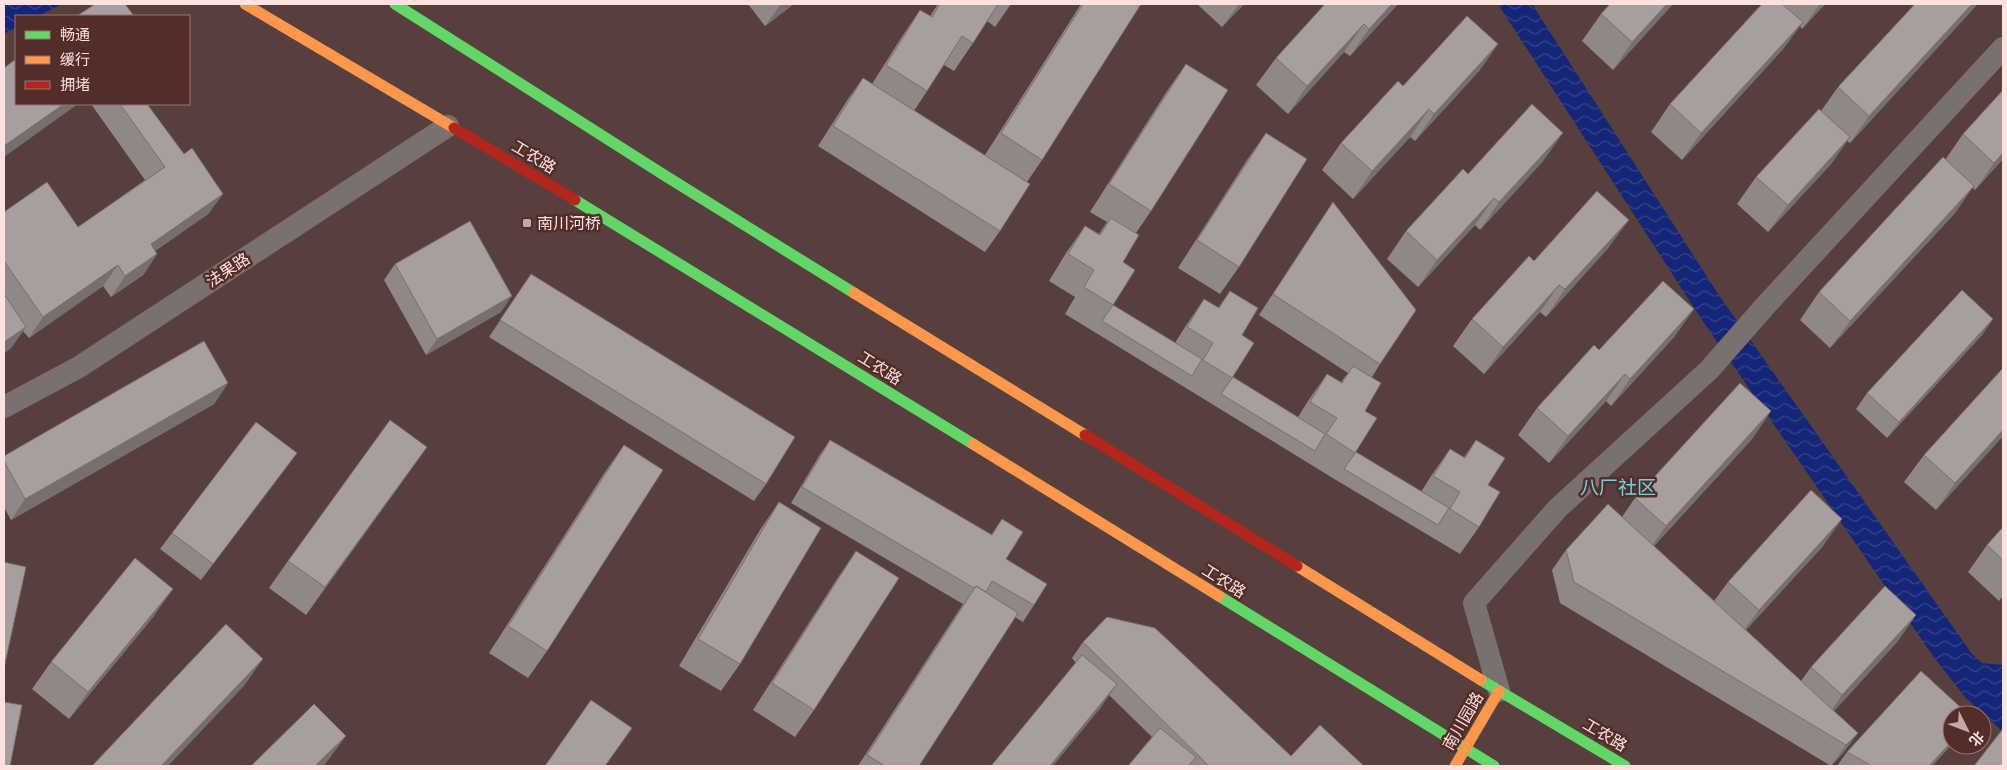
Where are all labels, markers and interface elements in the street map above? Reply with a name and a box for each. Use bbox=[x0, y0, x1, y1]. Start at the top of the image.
legend bbox=[15, 15, 190, 105]
text: 畅通 bbox=[60, 26, 90, 44]
text: 缓行 bbox=[60, 51, 90, 69]
text: 拥堵 bbox=[60, 76, 90, 94]
street label: 工农路 bbox=[509, 136, 559, 178]
place label: 南川河桥 bbox=[537, 214, 601, 233]
marker: 南川河桥 bbox=[521, 217, 533, 229]
street label: 法果路 bbox=[203, 249, 253, 291]
street label: 工农路 bbox=[855, 347, 905, 389]
district label: 八厂社区 bbox=[1580, 476, 1656, 499]
street label: 工农路 bbox=[1199, 560, 1249, 602]
street label: 南川园路 bbox=[1439, 689, 1487, 753]
north arrow bbox=[1942, 705, 1992, 755]
street label: 工农路 bbox=[1580, 714, 1630, 756]
text: 北 bbox=[1965, 727, 1987, 749]

